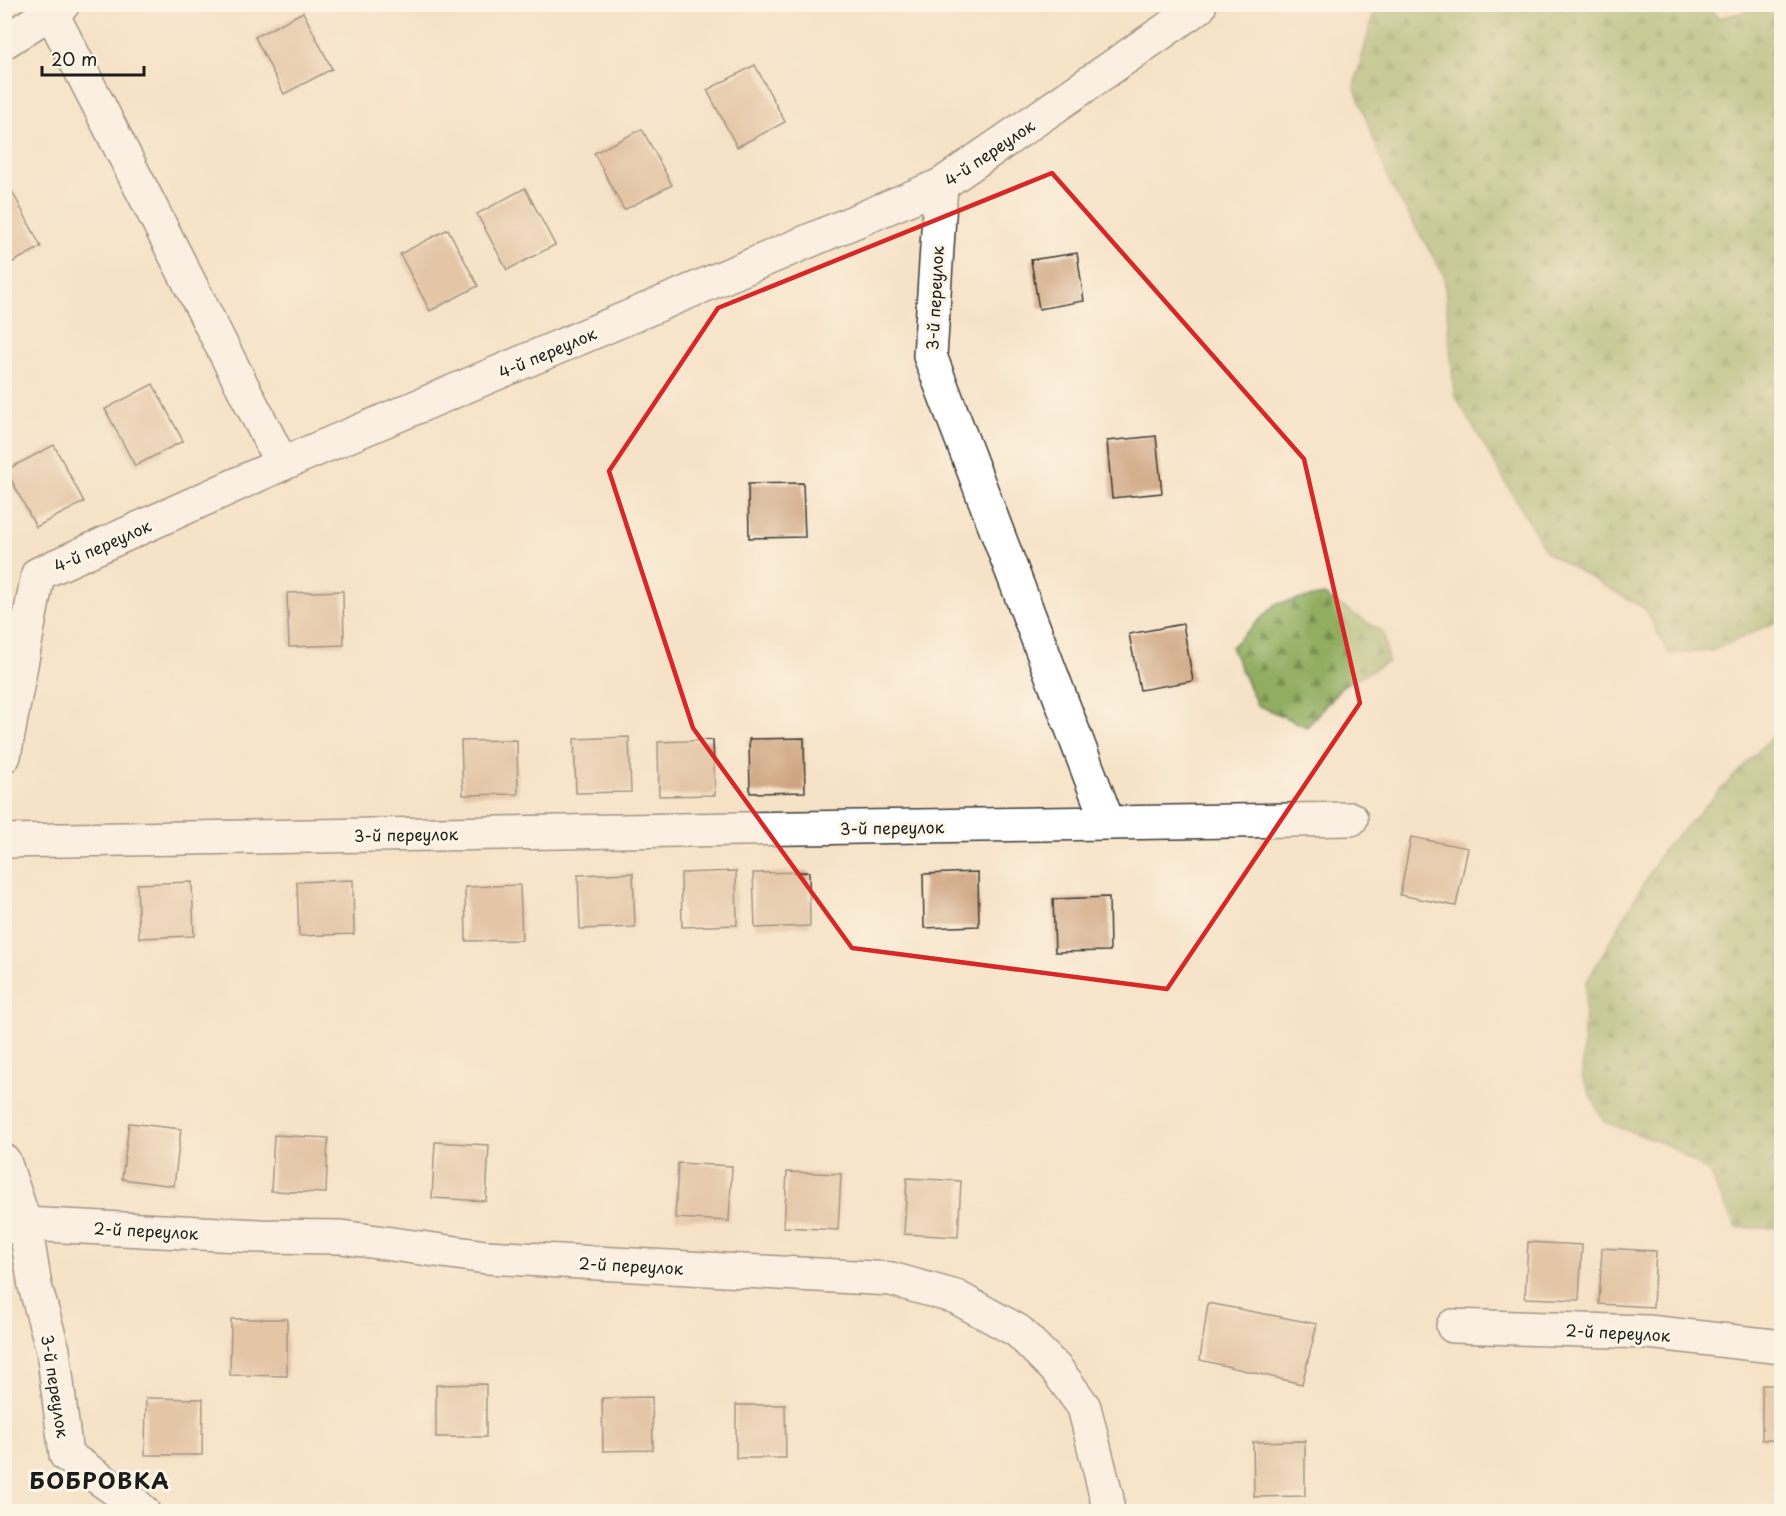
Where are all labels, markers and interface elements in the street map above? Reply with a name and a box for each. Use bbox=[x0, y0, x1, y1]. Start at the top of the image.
scale bar bbox=[42, 39, 144, 77]
text: 20 m bbox=[51, 45, 97, 72]
street label: 4-й переулок bbox=[939, 113, 1039, 191]
street label: 3-й переулок bbox=[919, 245, 949, 351]
street label: 4-й переулок bbox=[494, 320, 600, 383]
street label: 4-й переулок bbox=[50, 513, 155, 577]
street label: 3-й переулок bbox=[840, 814, 945, 840]
street label: 3-й переулок bbox=[354, 821, 459, 847]
street label: 2-й переулок bbox=[93, 1215, 199, 1245]
street label: 2-й переулок bbox=[578, 1250, 684, 1280]
street label: 2-й переулок bbox=[1565, 1317, 1671, 1347]
street label: 3-й переулок bbox=[36, 1333, 76, 1440]
district label: БОБРОВКА bbox=[30, 1463, 170, 1496]

